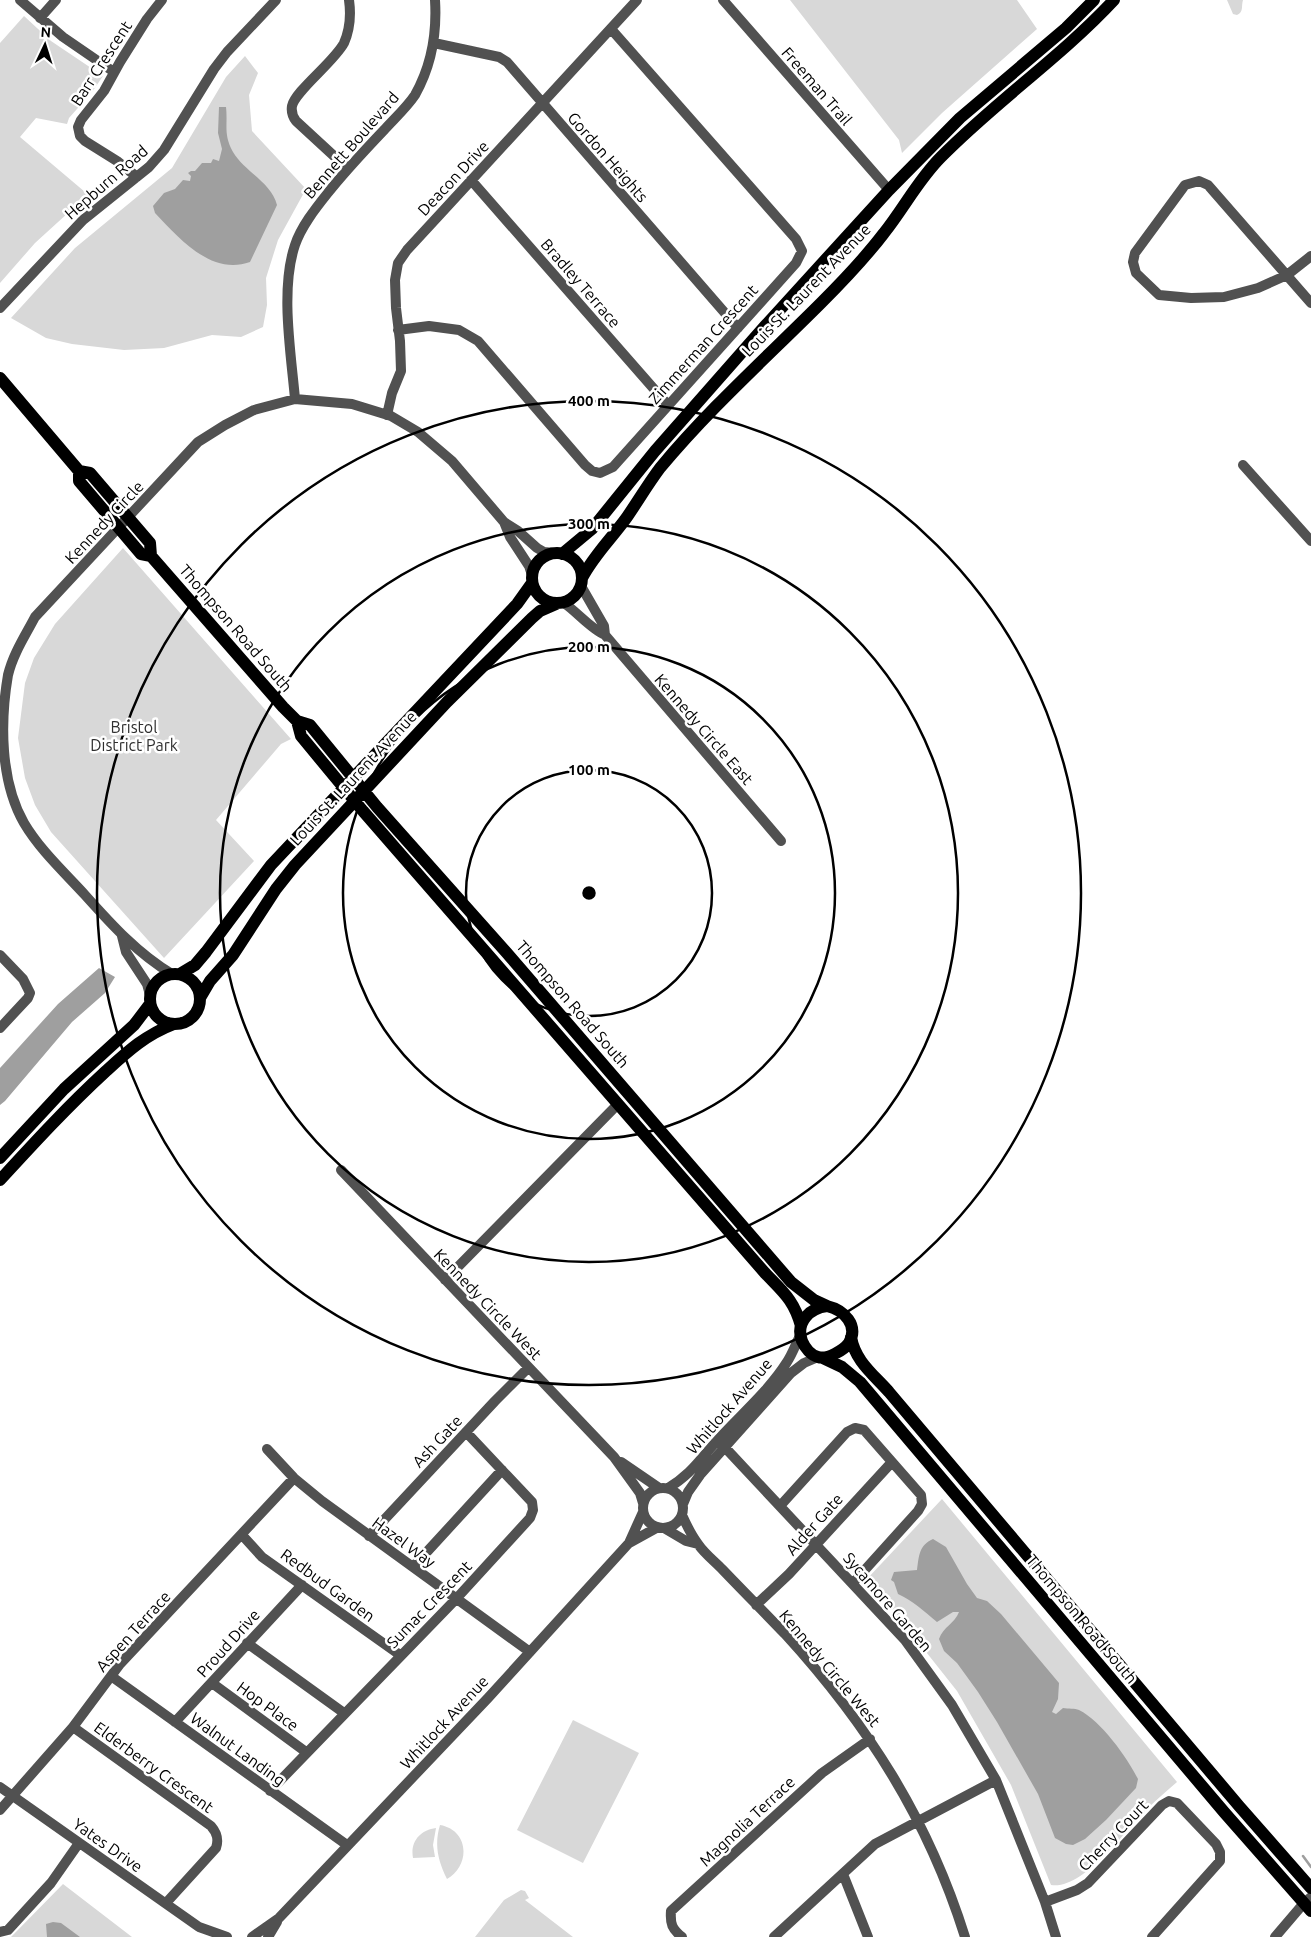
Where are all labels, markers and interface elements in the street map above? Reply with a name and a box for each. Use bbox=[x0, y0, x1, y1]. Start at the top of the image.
street label: Barr Crescent bbox=[67, 17, 135, 109]
north arrow bbox=[20, 20, 70, 70]
text: N bbox=[40, 24, 52, 40]
street label: Freeman Trail bbox=[778, 43, 856, 129]
street label: Bennett Boulevard bbox=[300, 88, 402, 202]
street label: Gordon Heights bbox=[564, 108, 652, 206]
street label: Deacon Drive bbox=[414, 137, 492, 219]
street label: Hepburn Road bbox=[61, 141, 151, 223]
street label: Louis St. Laurent Avenue bbox=[738, 220, 874, 360]
street label: Bradley Terrace bbox=[538, 235, 624, 331]
street label: Zimmerman Crescent bbox=[645, 280, 762, 407]
text: 400 m bbox=[568, 392, 610, 409]
street label: Kennedy Circle bbox=[61, 477, 147, 567]
text: 300 m bbox=[568, 515, 610, 532]
street label: Thompson Road South bbox=[176, 561, 296, 695]
text: 200 m bbox=[568, 638, 610, 655]
street label: Kennedy Circle East bbox=[651, 670, 757, 788]
street label: Louis St. Laurent Avenue bbox=[286, 707, 420, 849]
park label: Bristol District Park bbox=[90, 718, 178, 754]
text: 100 m bbox=[568, 761, 610, 778]
centre of rings bbox=[580, 884, 598, 902]
street label: Thompson Road South bbox=[513, 937, 633, 1071]
street label: Kennedy Circle West bbox=[431, 1245, 546, 1364]
street label: Whitlock Avenue bbox=[683, 1355, 775, 1457]
street label: Ash Gate bbox=[408, 1411, 466, 1471]
street label: Alder Gate bbox=[782, 1490, 846, 1558]
street label: Hazel Way bbox=[369, 1513, 439, 1571]
street label: Redbud Garden bbox=[277, 1545, 379, 1625]
street label: Sycamore Garden bbox=[840, 1549, 936, 1655]
street label: Thompson Road South bbox=[1023, 1551, 1141, 1687]
street label: Sumac Crescent bbox=[383, 1556, 476, 1651]
street label: Aspen Terrace bbox=[92, 1587, 174, 1675]
street label: Proud Drive bbox=[193, 1605, 263, 1681]
street label: Kennedy Circle West bbox=[776, 1606, 884, 1731]
street label: Whitlock Avenue bbox=[396, 1672, 492, 1772]
street label: Hop Place bbox=[234, 1678, 302, 1734]
street label: Walnut Landing bbox=[187, 1709, 289, 1789]
street label: Elderberry Crescent bbox=[91, 1718, 218, 1817]
street label: Magnolia Terrace bbox=[696, 1772, 798, 1870]
street label: Cherry Court bbox=[1074, 1795, 1152, 1874]
street label: Yates Drive bbox=[70, 1815, 146, 1875]

